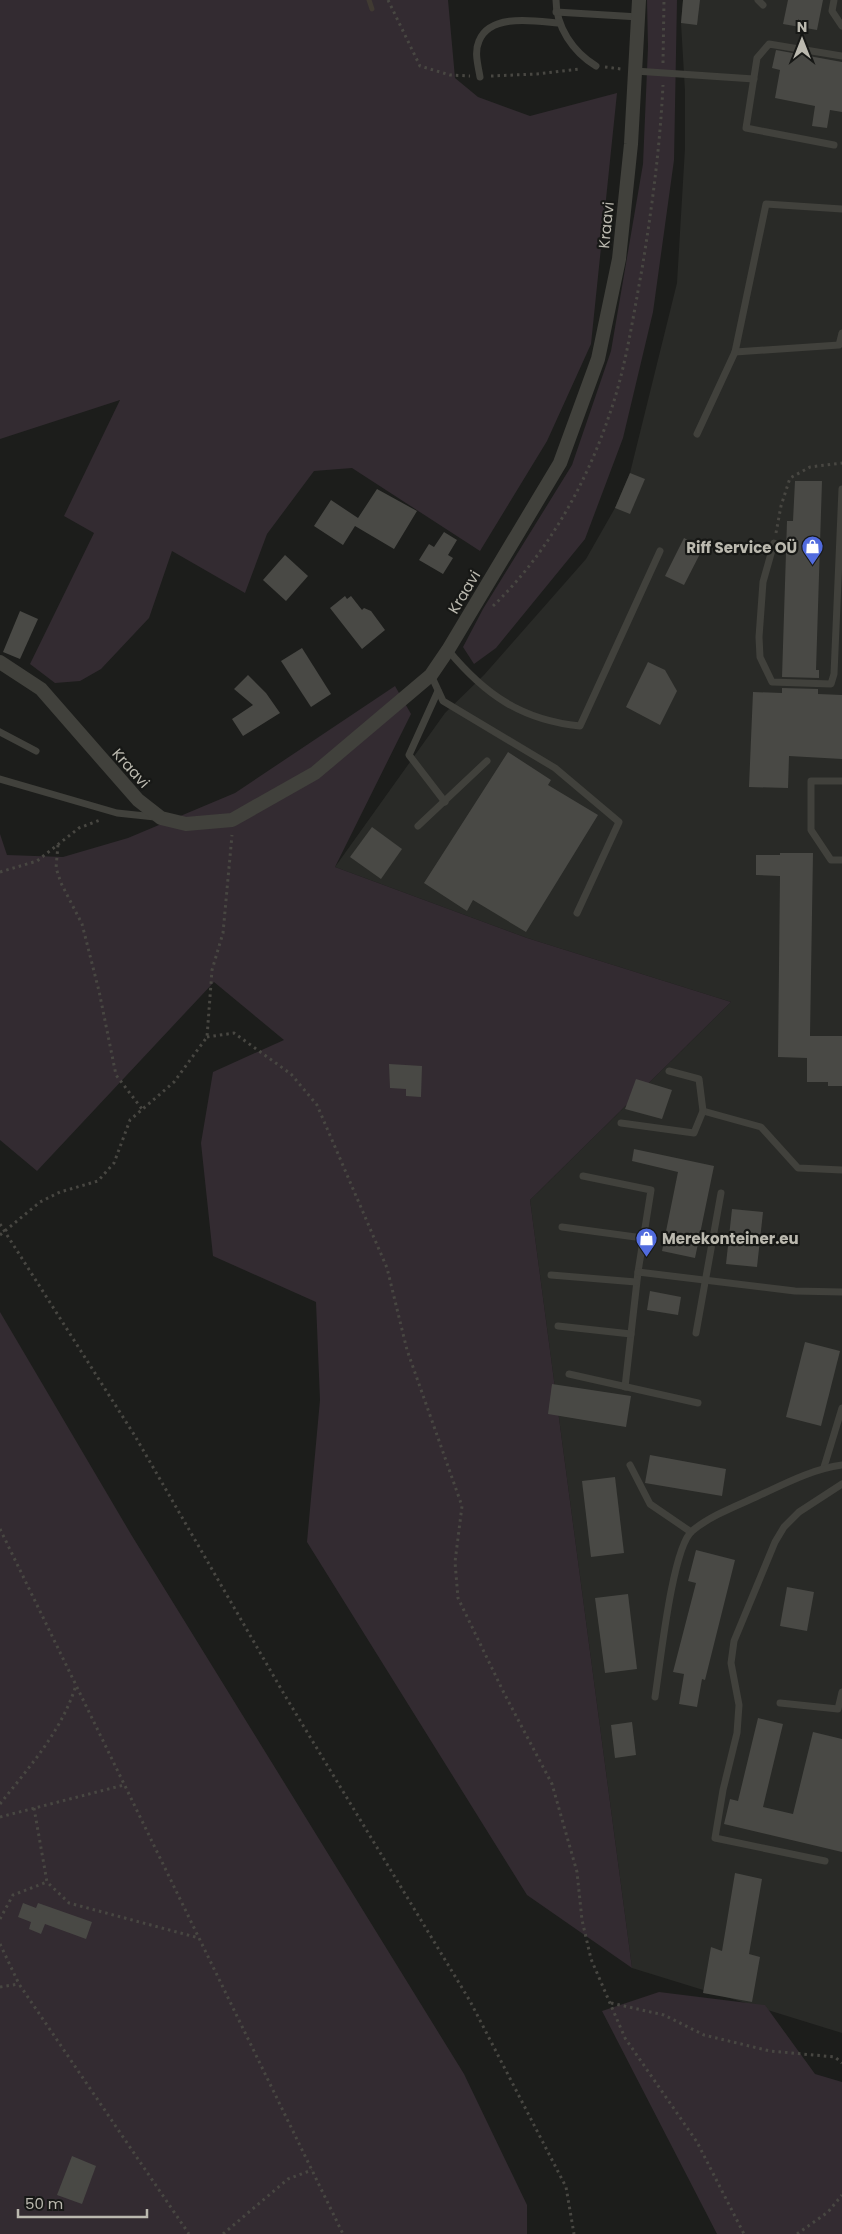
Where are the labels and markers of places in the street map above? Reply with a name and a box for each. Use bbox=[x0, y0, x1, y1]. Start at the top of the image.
shop icon: Riff Service OÜ bbox=[801, 535, 825, 566]
place label: Riff Service OÜ bbox=[686, 537, 797, 558]
shop icon: Merekonteiner.eu bbox=[634, 1226, 658, 1257]
place label: Merekonteiner.eu bbox=[662, 1228, 799, 1249]

